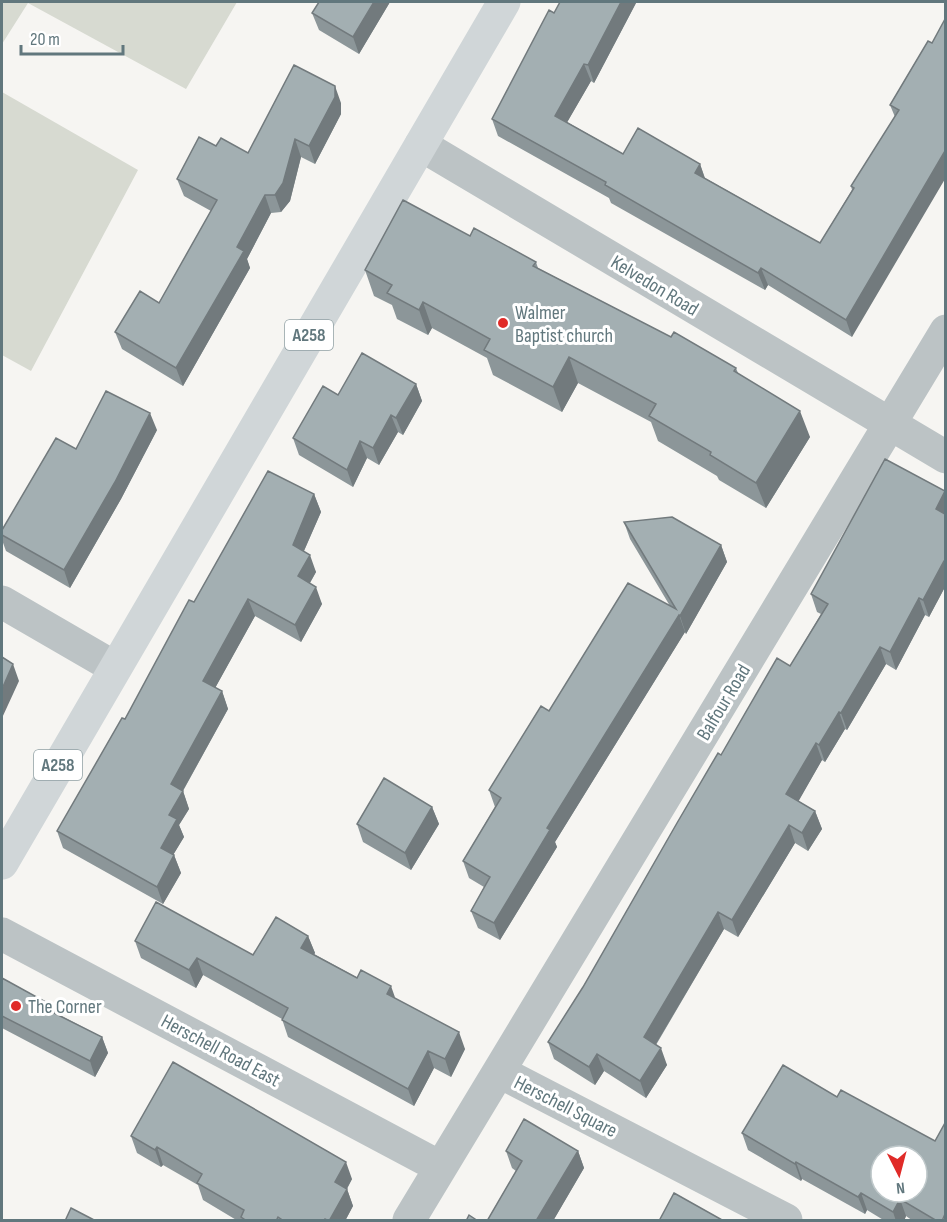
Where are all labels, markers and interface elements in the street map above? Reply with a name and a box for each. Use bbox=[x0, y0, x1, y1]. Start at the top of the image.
scale bar bbox=[21, 18, 123, 56]
text: 20 m bbox=[30, 29, 60, 50]
street label: Kelvedon Road bbox=[606, 250, 703, 321]
place label: Walmer Baptist church bbox=[515, 301, 613, 348]
marker: Walmer Baptist church bbox=[496, 316, 510, 330]
road number: A258 bbox=[285, 320, 333, 350]
street label: Balfour Road bbox=[692, 660, 756, 745]
road number: A258 bbox=[34, 750, 82, 780]
place label: The Corner bbox=[28, 995, 102, 1019]
marker: The Corner bbox=[9, 999, 23, 1013]
street label: Herschell Road East bbox=[157, 1009, 284, 1092]
street label: Herschell Square bbox=[510, 1071, 621, 1143]
north arrow bbox=[869, 1144, 929, 1204]
text: N bbox=[895, 1178, 906, 1197]

